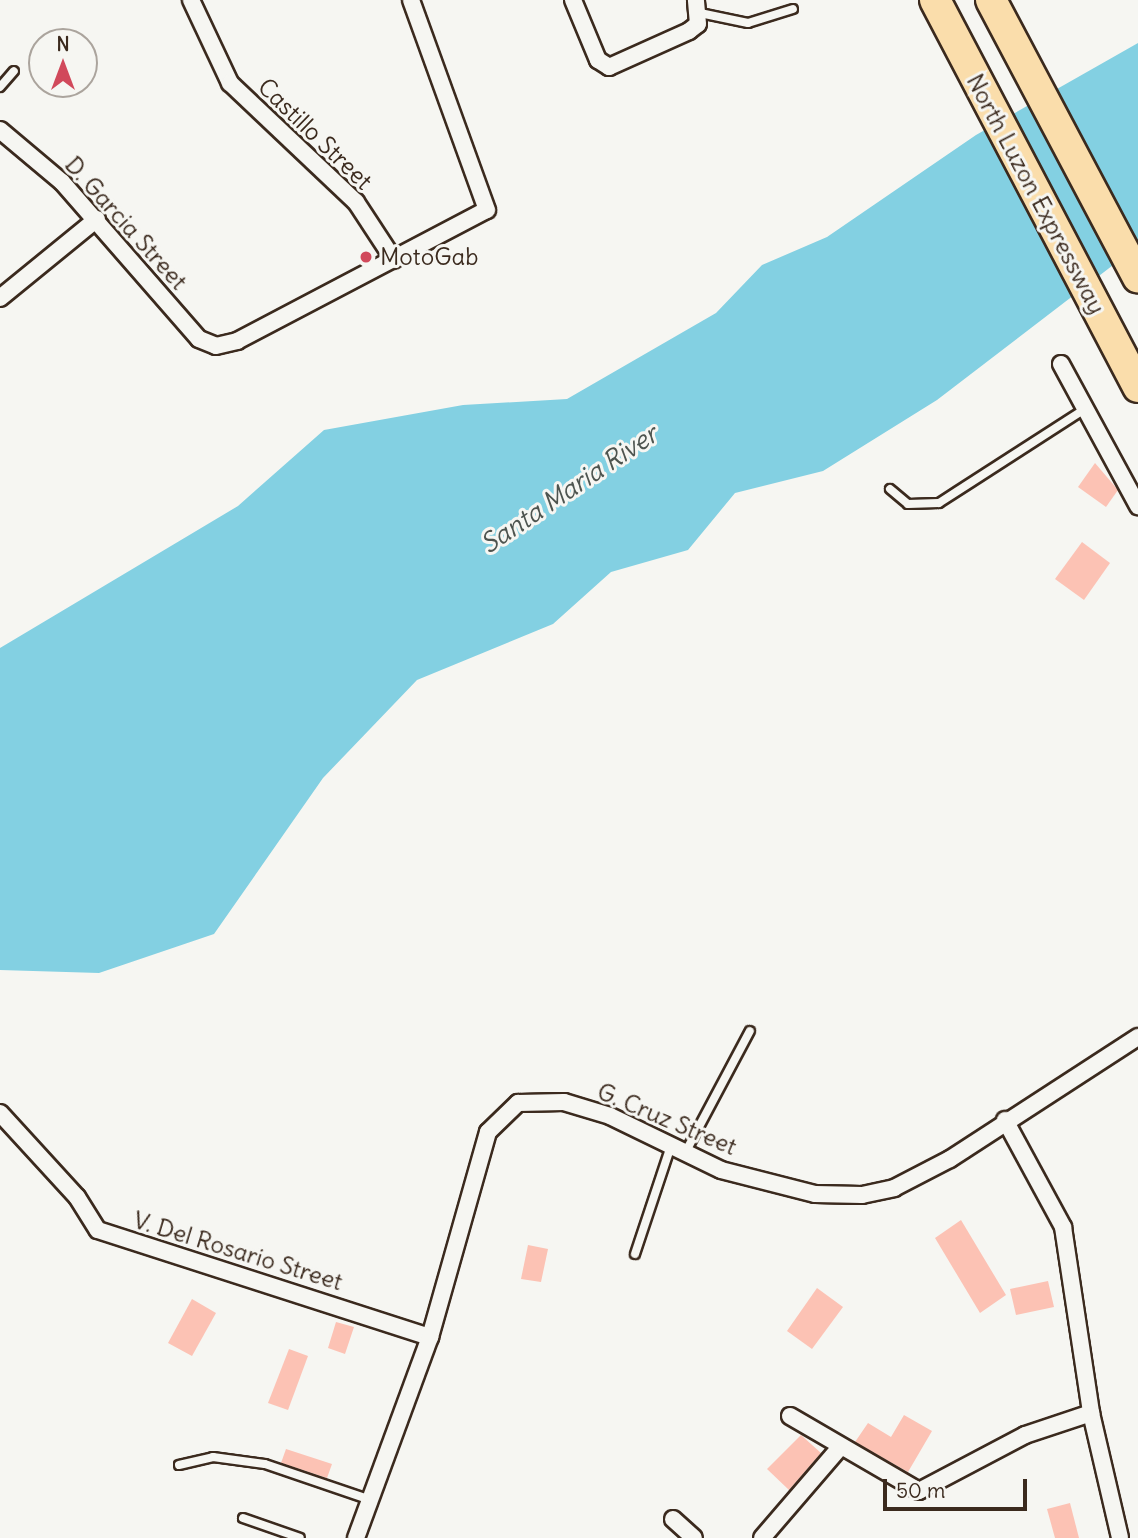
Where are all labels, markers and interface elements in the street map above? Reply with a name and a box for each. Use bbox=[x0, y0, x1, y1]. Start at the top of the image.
north arrow bbox=[28, 28, 98, 98]
text: N bbox=[56, 32, 70, 56]
street label: North Luzon Expressway bbox=[960, 69, 1112, 319]
street label: Castillo Street bbox=[252, 72, 378, 196]
street label: D. Garcia Street bbox=[59, 151, 193, 295]
place label: MotoGab bbox=[380, 243, 478, 271]
marker: MotoGab bbox=[358, 249, 374, 265]
water label: Santa Maria River bbox=[475, 418, 663, 560]
street label: G. Cruz Street bbox=[593, 1077, 741, 1161]
street label: V. Del Rosario Street bbox=[130, 1205, 346, 1297]
scale bar bbox=[886, 1464, 1030, 1508]
text: 50 m bbox=[896, 1477, 945, 1504]

